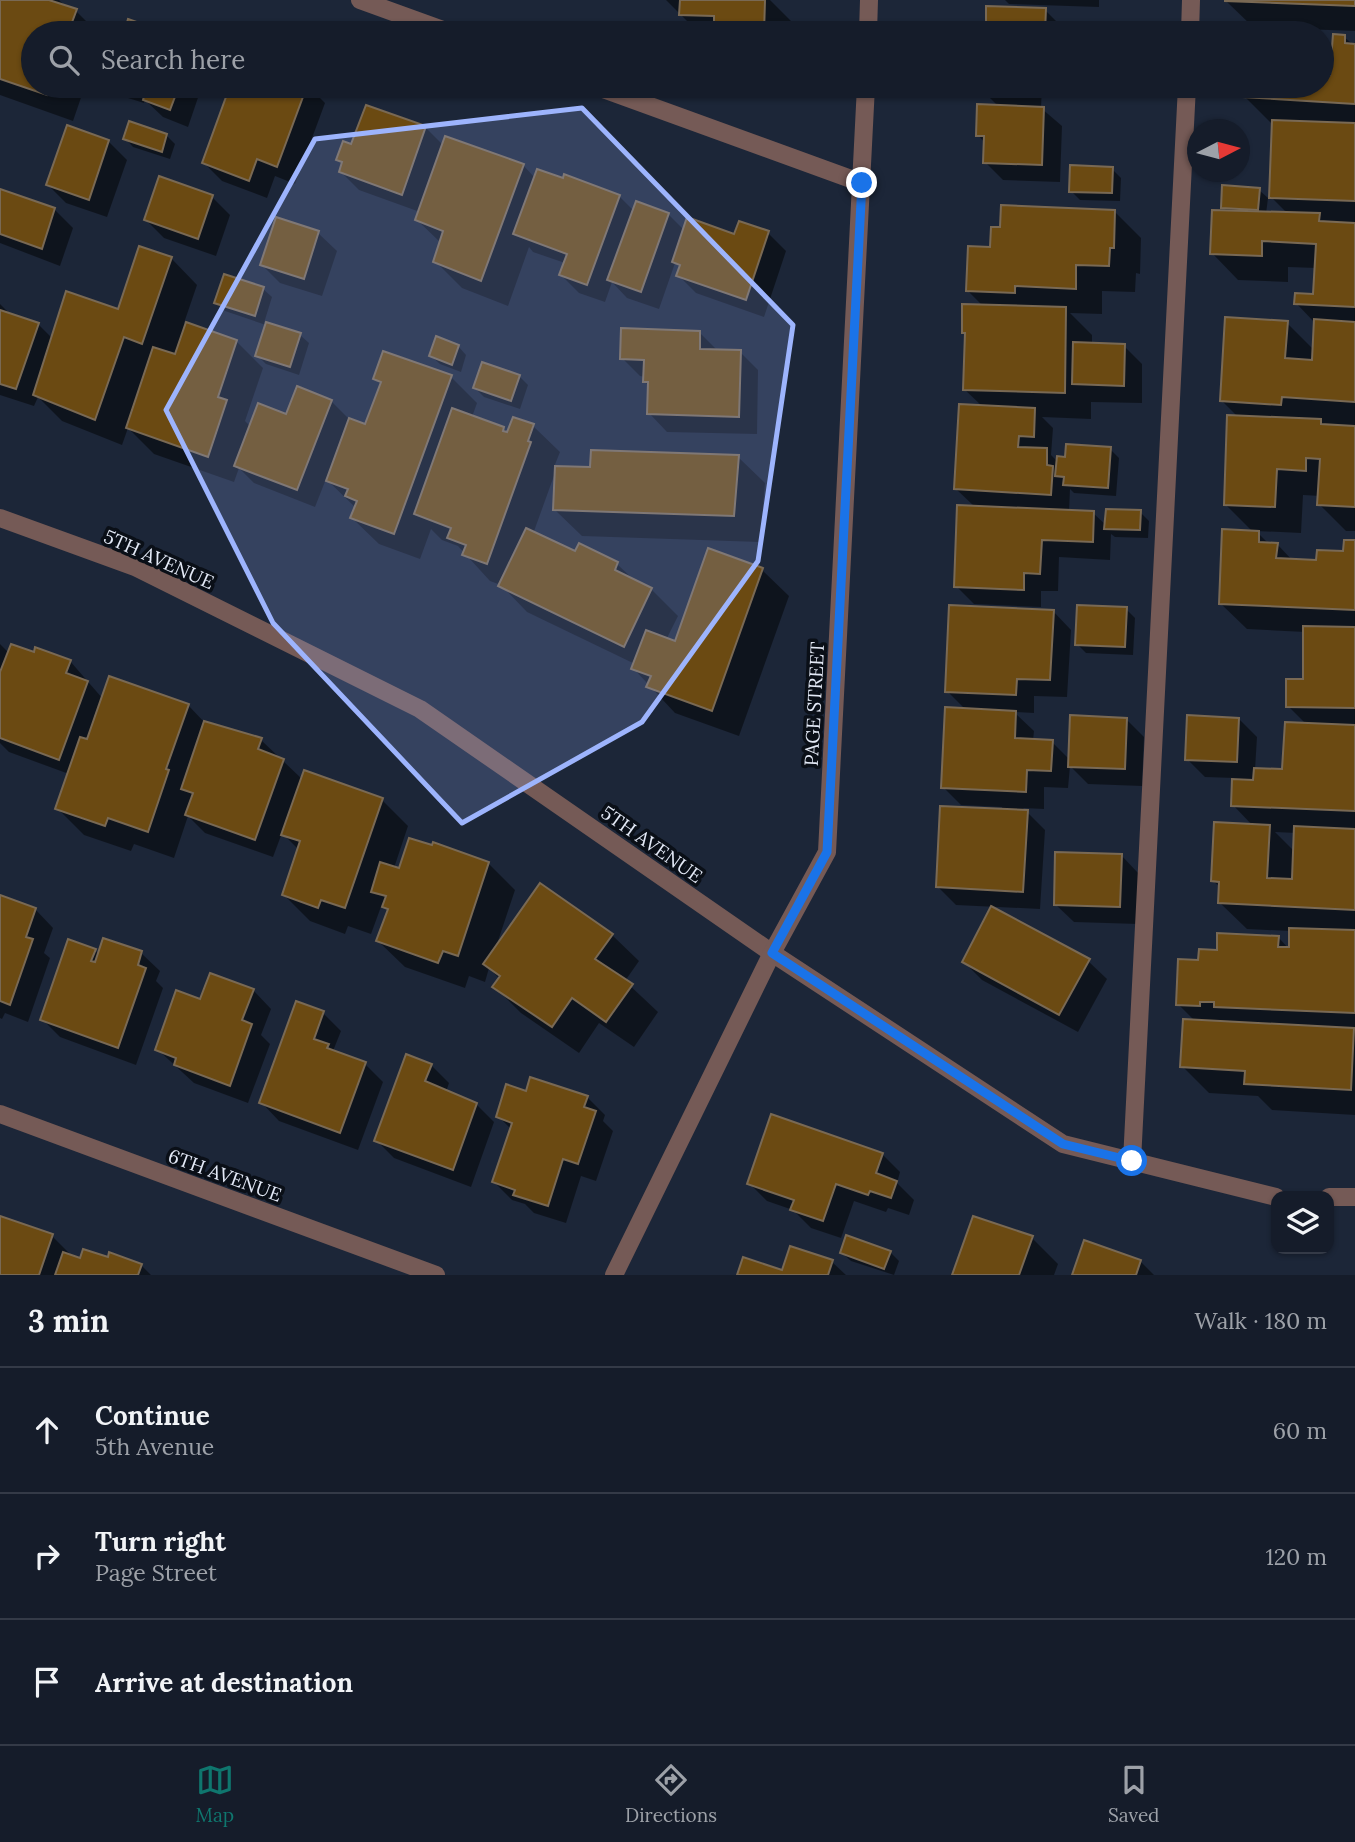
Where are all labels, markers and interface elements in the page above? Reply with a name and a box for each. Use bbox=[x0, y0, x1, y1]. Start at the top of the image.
search box bbox=[21, 21, 1334, 98]
icon: search bbox=[45, 41, 83, 79]
text: Search here bbox=[101, 43, 245, 76]
north arrow bbox=[1187, 119, 1250, 182]
route end bbox=[846, 167, 877, 198]
street label: 5TH AVENUE bbox=[100, 524, 218, 594]
street label: PAGE STREET bbox=[799, 641, 829, 767]
street label: 5TH AVENUE bbox=[597, 800, 707, 888]
street label: 6TH AVENUE bbox=[165, 1143, 285, 1207]
route start bbox=[1116, 1145, 1147, 1176]
map controls bbox=[1271, 1191, 1334, 1254]
button: layers bbox=[1271, 1191, 1334, 1254]
text: 3 min bbox=[28, 1302, 109, 1340]
text: Walk · 180 m bbox=[1194, 1306, 1327, 1335]
text: Continue bbox=[95, 1399, 210, 1432]
icon: ahead bbox=[28, 1411, 66, 1449]
text: 60 m bbox=[1273, 1416, 1327, 1445]
text: 5th Avenue bbox=[95, 1432, 214, 1461]
text: Turn right bbox=[95, 1525, 226, 1558]
icon: right bbox=[28, 1537, 66, 1575]
text: 120 m bbox=[1265, 1542, 1327, 1571]
text: Page Street bbox=[95, 1558, 217, 1587]
icon: arrive bbox=[28, 1663, 66, 1701]
text: Arrive at destination bbox=[95, 1666, 353, 1699]
tab: Map bbox=[196, 1761, 234, 1827]
tab: Directions bbox=[625, 1761, 717, 1827]
tab: Saved bbox=[1108, 1761, 1159, 1827]

